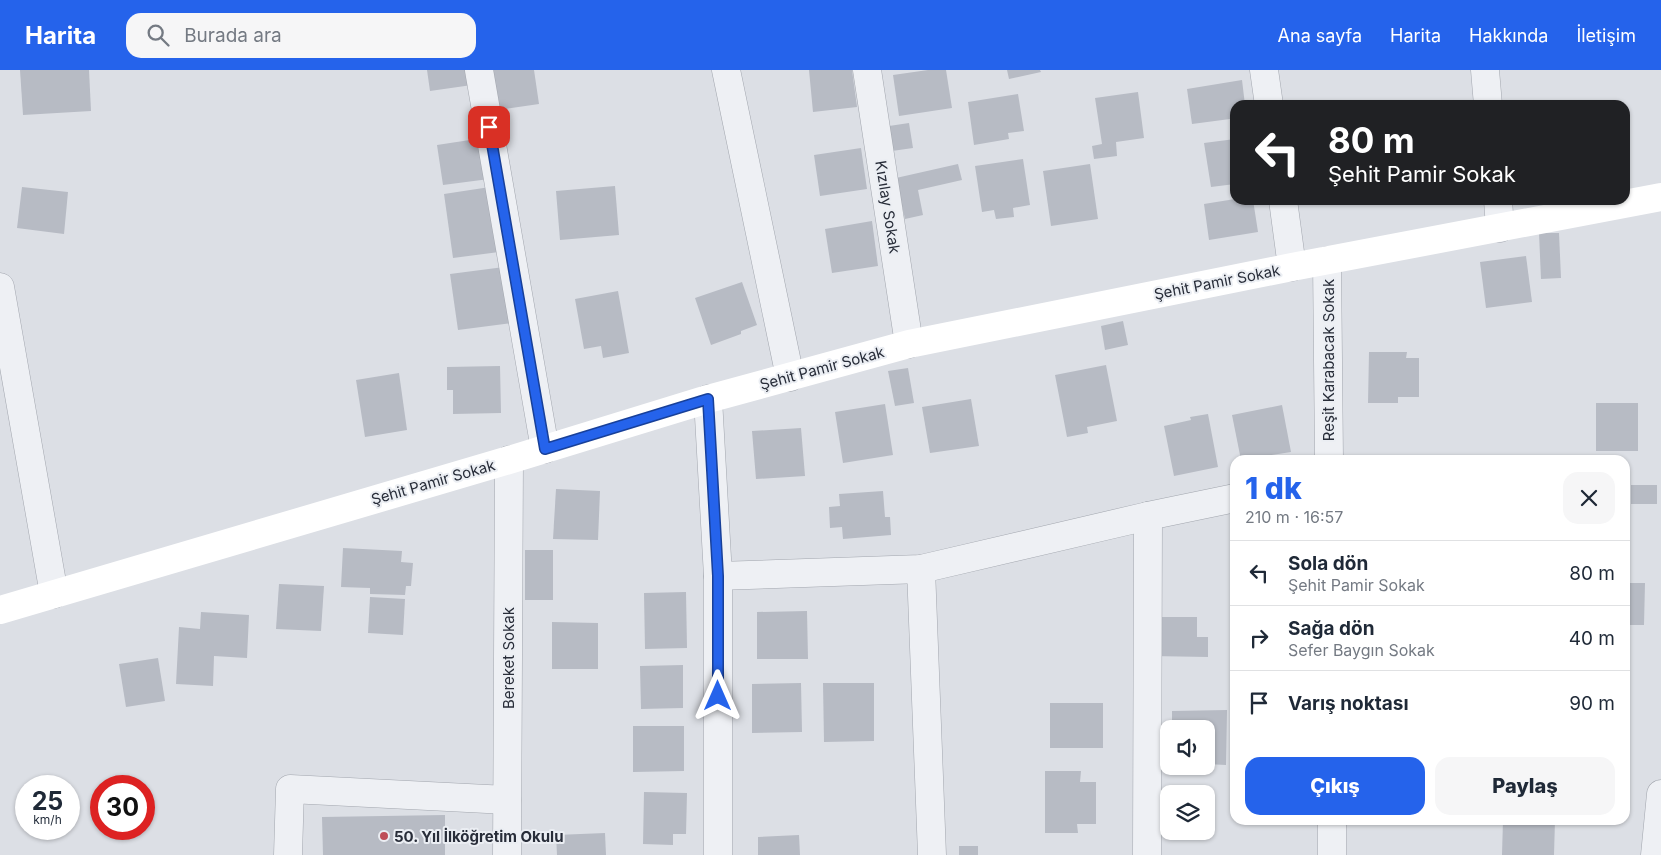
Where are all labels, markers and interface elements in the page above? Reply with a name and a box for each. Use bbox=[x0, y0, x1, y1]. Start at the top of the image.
search box bbox=[126, 13, 476, 58]
text: Harita bbox=[25, 21, 96, 50]
icon: search bbox=[144, 21, 172, 49]
text: Burada ara bbox=[184, 24, 282, 47]
text: Ana sayfa bbox=[1278, 25, 1362, 46]
text: Harita bbox=[1390, 25, 1441, 46]
text: Hakkında bbox=[1469, 25, 1548, 46]
text: İletişim bbox=[1576, 25, 1636, 46]
pin bbox=[468, 106, 510, 148]
icon: arrive bbox=[475, 113, 503, 141]
text: 80 m bbox=[1328, 119, 1415, 161]
icon: left bbox=[1245, 120, 1310, 185]
street label: Kızılay Sokak bbox=[871, 159, 905, 256]
text: Şehit Pamir Sokak bbox=[1328, 161, 1516, 187]
street label: Şehit Pamir Sokak bbox=[1152, 260, 1282, 304]
street label: Reşit Karabacak Sokak bbox=[1319, 278, 1338, 441]
street label: Şehit Pamir Sokak bbox=[758, 342, 887, 394]
street label: Şehit Pamir Sokak bbox=[369, 455, 498, 509]
text: 1 dk bbox=[1245, 470, 1302, 506]
button: close bbox=[1563, 472, 1615, 524]
text: 210 m · 16:57 bbox=[1245, 507, 1343, 527]
text: Sola dön bbox=[1288, 552, 1368, 575]
icon: left bbox=[1245, 559, 1273, 587]
text: 80 m bbox=[1569, 562, 1615, 585]
text: Şehit Pamir Sokak bbox=[1288, 575, 1425, 595]
street label: Bereket Sokak bbox=[499, 606, 518, 709]
text: Sağa dön bbox=[1288, 617, 1374, 640]
icon: right bbox=[1245, 624, 1273, 652]
text: 40 m bbox=[1569, 627, 1615, 650]
text: Sefer Baygın Sokak bbox=[1288, 640, 1435, 660]
position arrow bbox=[691, 669, 743, 721]
icon: arrive bbox=[1245, 689, 1273, 717]
text: Varış noktası bbox=[1288, 692, 1409, 715]
text: 90 m bbox=[1569, 692, 1615, 715]
map controls bbox=[1160, 720, 1215, 840]
button: sound bbox=[1160, 720, 1215, 775]
button: Çıkış bbox=[1245, 757, 1425, 815]
button: Paylaş bbox=[1435, 757, 1615, 815]
speed limit sign: 30 bbox=[90, 775, 155, 840]
button: layers bbox=[1160, 785, 1215, 840]
text: 25 bbox=[32, 786, 63, 816]
text: km/h bbox=[33, 812, 62, 827]
place label: 50. Yıl İlköğretim Okulu bbox=[394, 827, 564, 846]
marker: 50. Yıl İlköğretim Okulu bbox=[378, 830, 390, 842]

